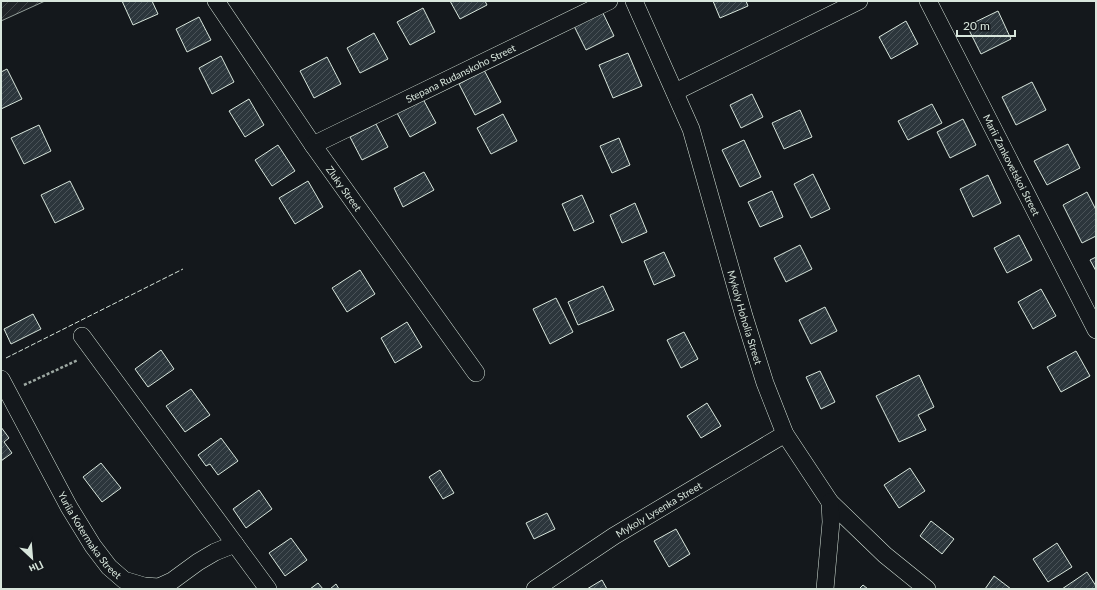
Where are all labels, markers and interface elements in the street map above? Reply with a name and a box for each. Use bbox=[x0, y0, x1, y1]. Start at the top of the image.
scale bar bbox=[957, 12, 1015, 38]
text: 20 m bbox=[963, 18, 990, 33]
street label: Stepana Rudanskoho Street bbox=[404, 41, 518, 105]
street label: Marii Zankovetskoi Street bbox=[981, 112, 1043, 218]
street label: Zluky Street bbox=[324, 163, 365, 214]
street label: Mykoly Hoholia Street bbox=[725, 269, 765, 366]
street label: Mykoly Lysenka Street bbox=[613, 479, 704, 540]
street label: Yuriia Kotermaka Street bbox=[56, 489, 124, 581]
north arrow bbox=[12, 538, 52, 578]
text: Пн bbox=[27, 558, 46, 576]

